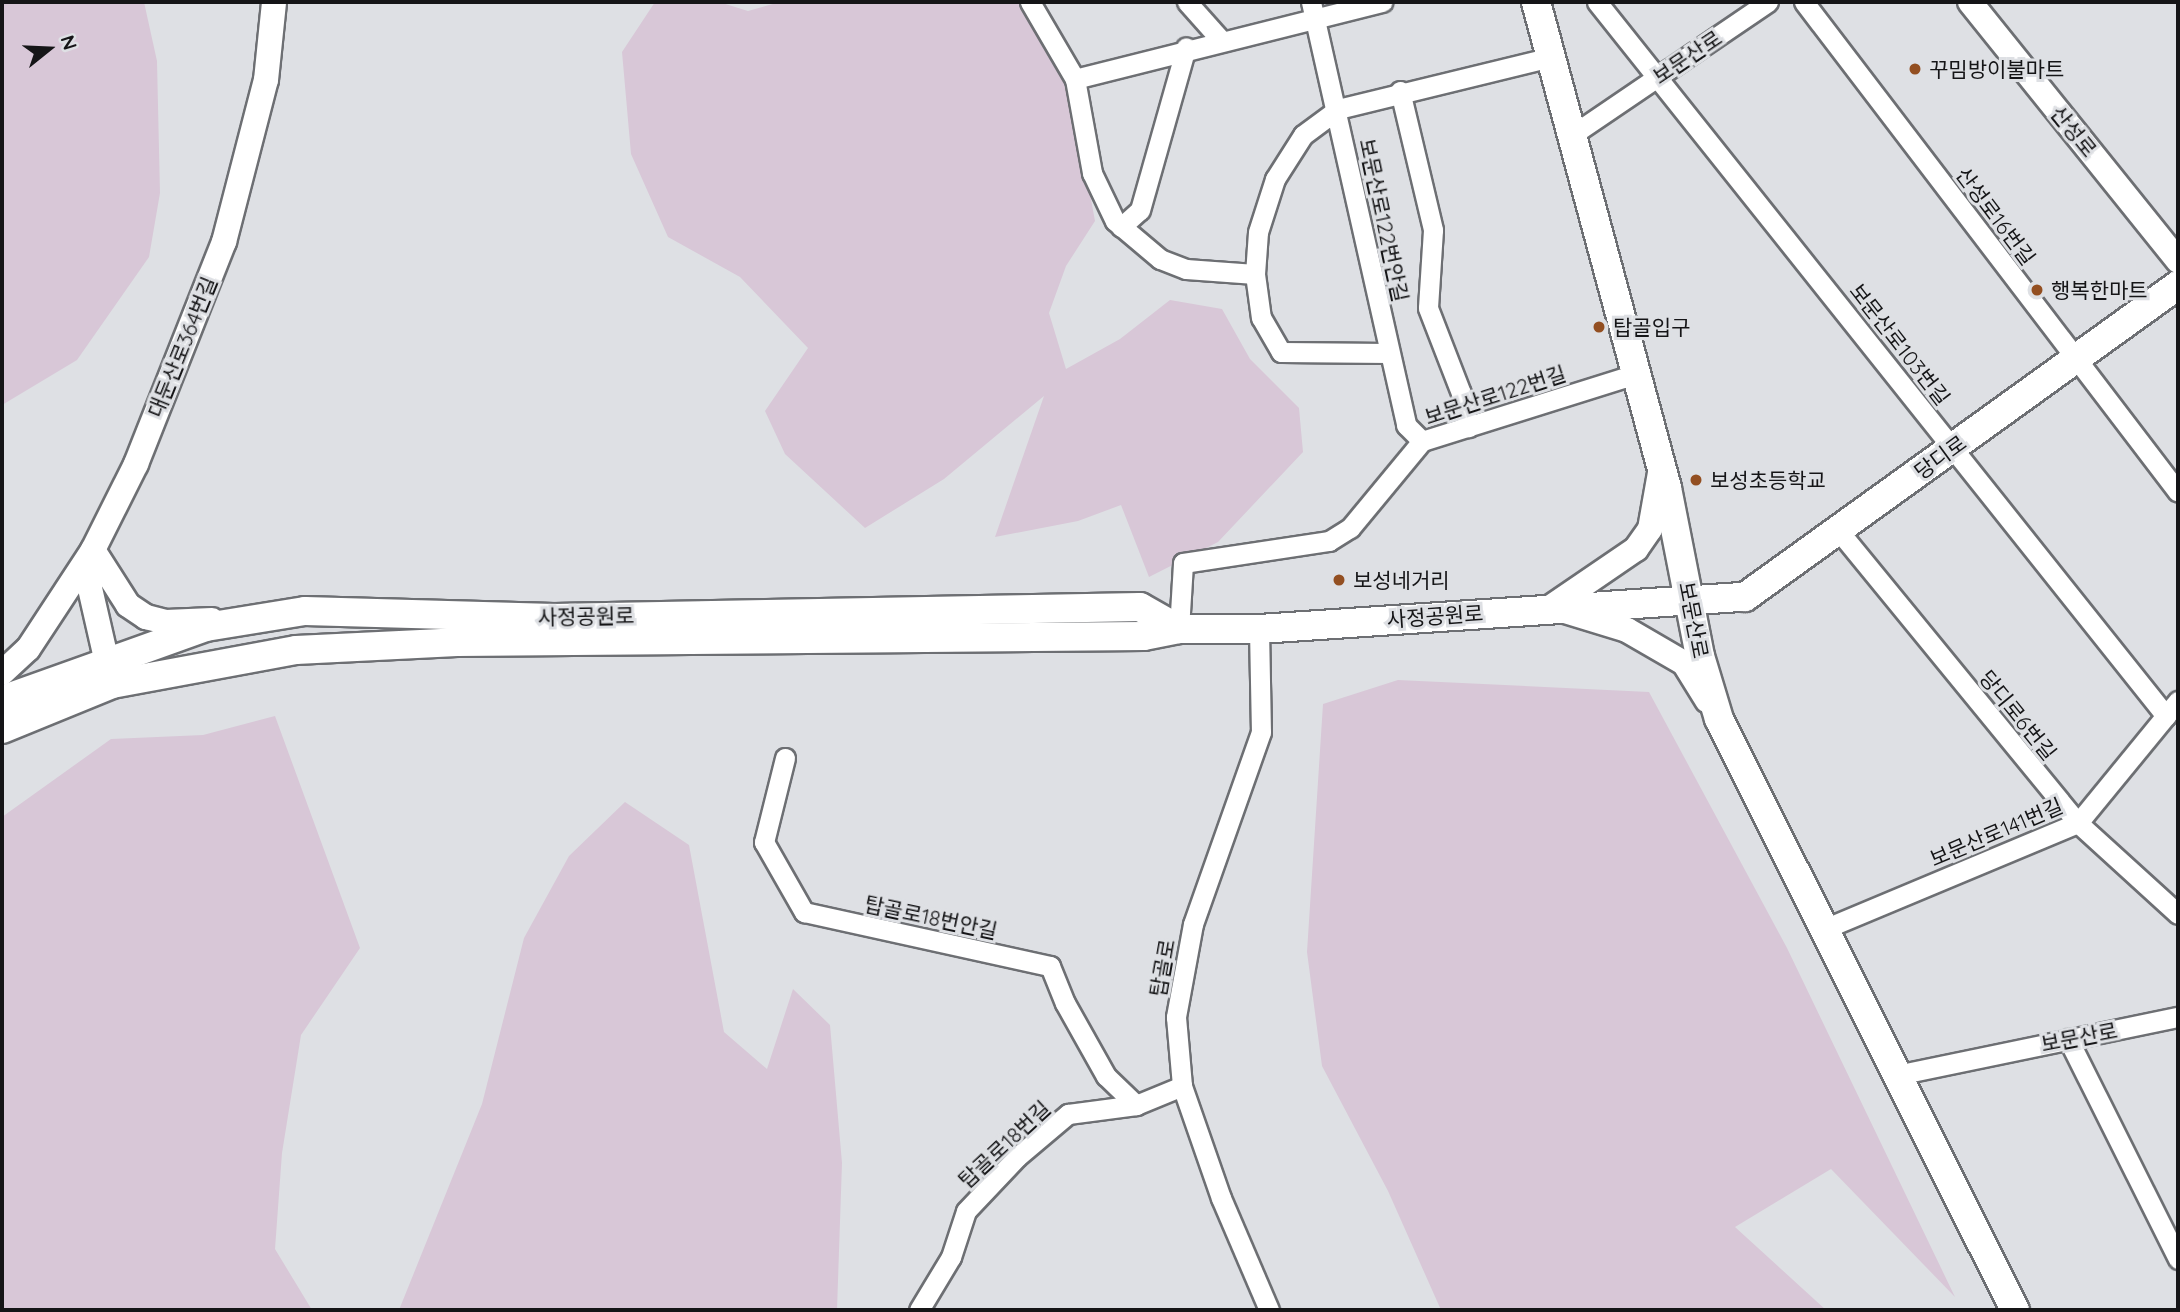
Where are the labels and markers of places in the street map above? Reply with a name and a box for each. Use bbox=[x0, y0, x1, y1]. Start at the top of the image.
place label: 꾸밈방이불마트 bbox=[1929, 56, 2064, 82]
marker: 꾸밈방이불마트 bbox=[1907, 61, 1923, 77]
place label: 행복한마트 bbox=[2051, 277, 2148, 303]
marker: 행복한마트 bbox=[2029, 282, 2045, 298]
place label: 탑골입구 bbox=[1613, 314, 1690, 340]
marker: 탑골입구 bbox=[1591, 319, 1607, 335]
place label: 보성초등학교 bbox=[1710, 467, 1826, 493]
marker: 보성초등학교 bbox=[1688, 472, 1704, 488]
place label: 보성네거리 bbox=[1353, 567, 1450, 593]
marker: 보성네거리 bbox=[1331, 572, 1347, 588]

